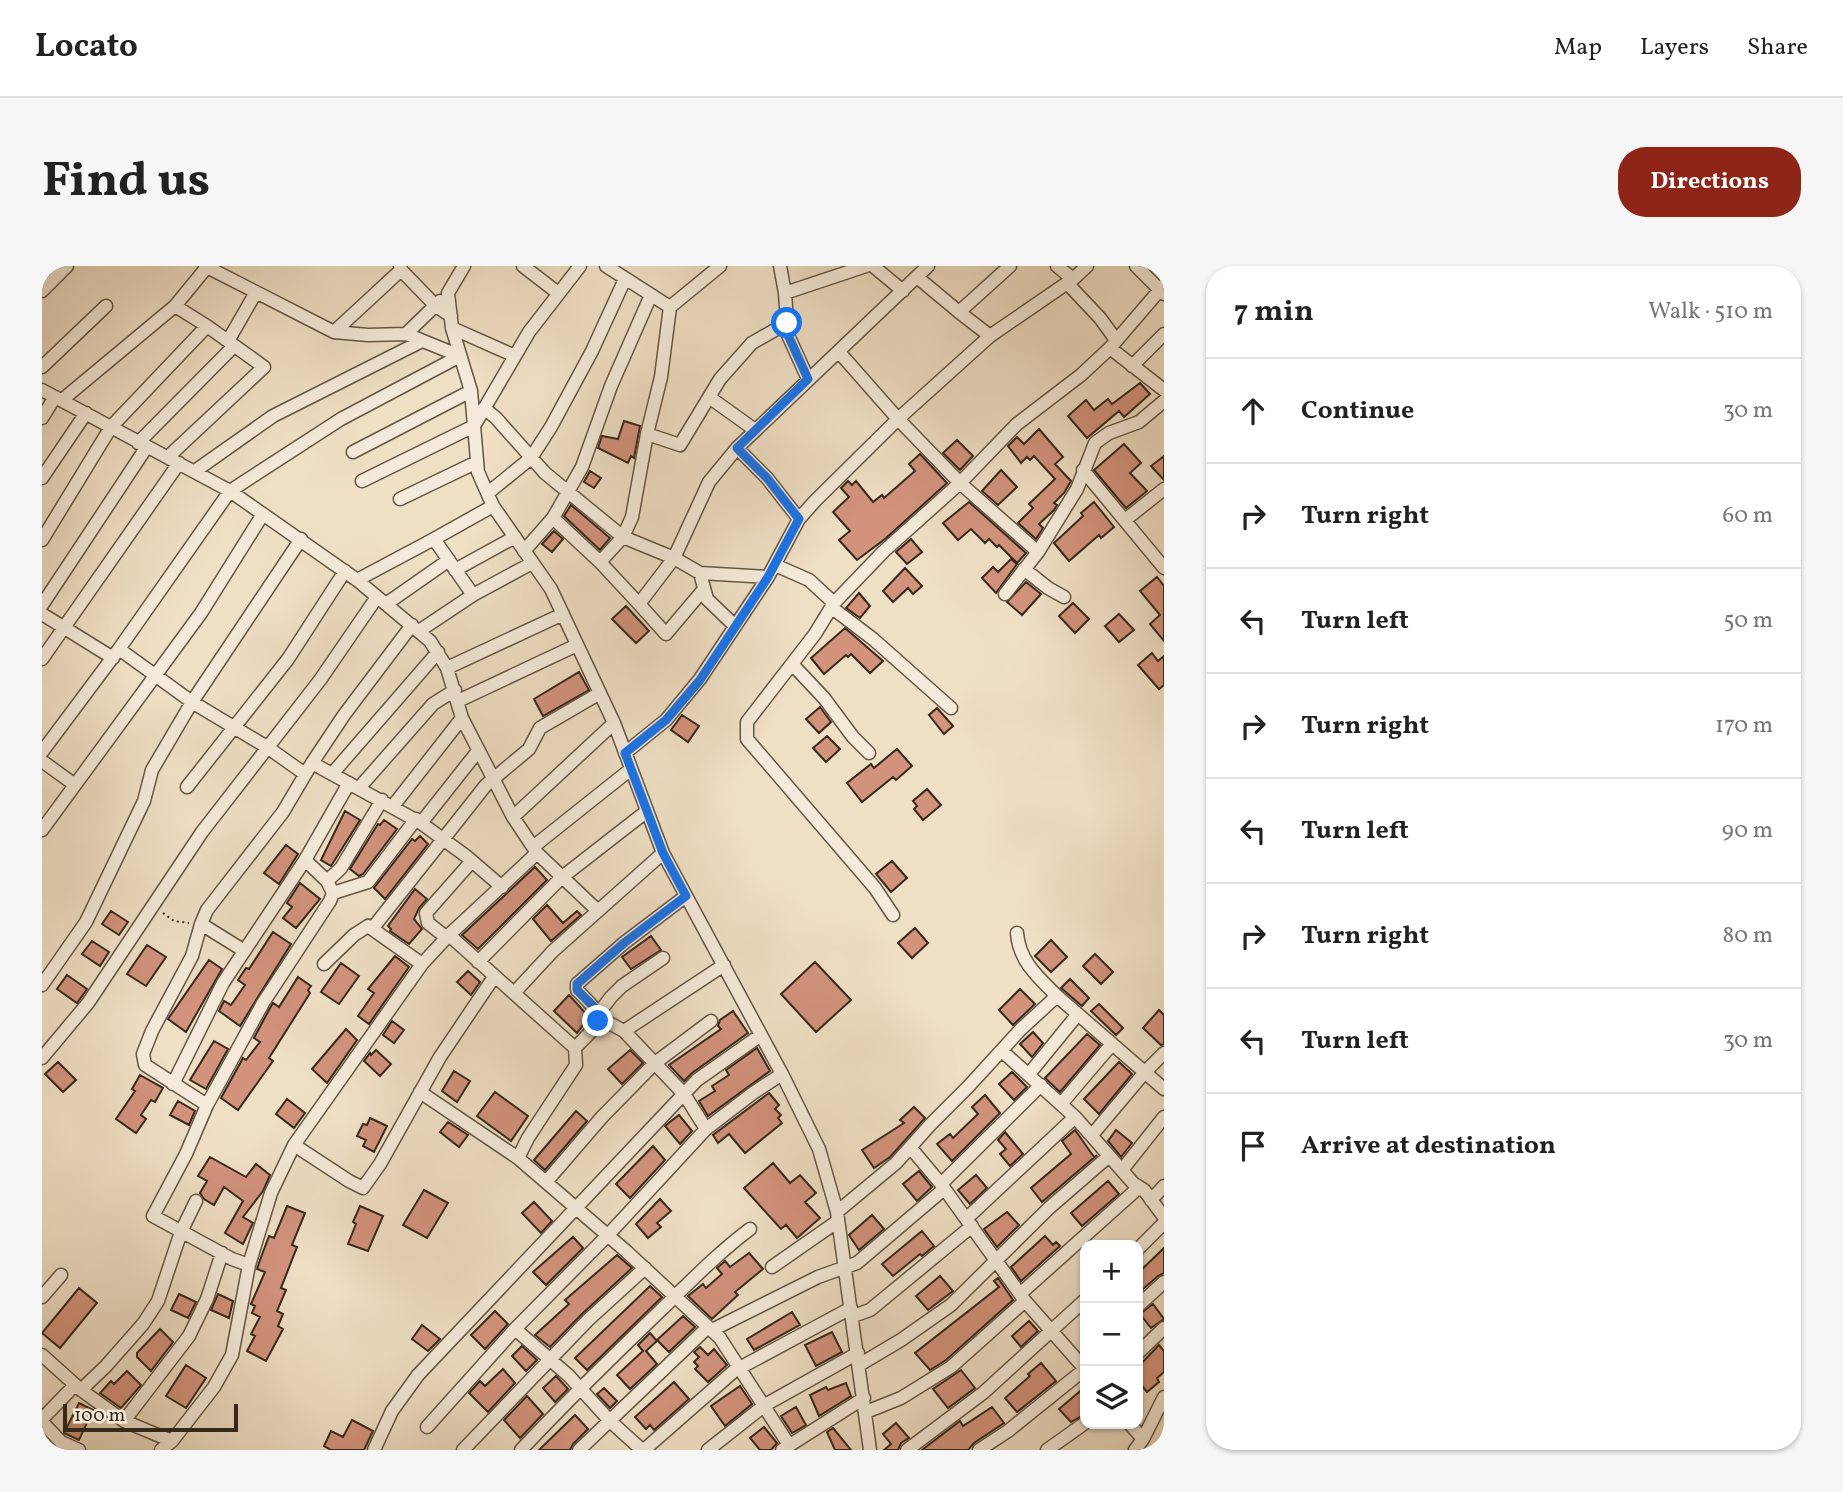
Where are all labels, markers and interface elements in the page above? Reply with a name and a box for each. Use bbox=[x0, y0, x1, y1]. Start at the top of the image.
text: Locato bbox=[35, 25, 138, 71]
text: Map bbox=[1554, 31, 1602, 65]
text: Layers bbox=[1640, 31, 1709, 65]
text: Share bbox=[1747, 31, 1808, 65]
button: Directions bbox=[1618, 147, 1801, 217]
text: Find us bbox=[42, 148, 210, 217]
text: 7 min bbox=[1234, 291, 1314, 333]
text: Walk · 510 m bbox=[1648, 296, 1773, 328]
route start bbox=[771, 307, 802, 338]
icon: ahead bbox=[1234, 392, 1272, 430]
text: Continue bbox=[1301, 393, 1414, 429]
text: 30 m bbox=[1723, 395, 1773, 427]
icon: right bbox=[1234, 497, 1272, 535]
text: Turn right bbox=[1301, 498, 1429, 534]
text: 60 m bbox=[1723, 500, 1773, 532]
icon: left bbox=[1234, 602, 1272, 640]
text: Turn left bbox=[1301, 603, 1409, 639]
text: 50 m bbox=[1724, 605, 1773, 637]
icon: right bbox=[1234, 707, 1272, 745]
text: Turn right bbox=[1301, 708, 1429, 744]
text: 170 m bbox=[1715, 710, 1773, 742]
icon: left bbox=[1234, 812, 1272, 850]
text: Turn left bbox=[1301, 813, 1409, 849]
text: 90 m bbox=[1722, 815, 1773, 847]
icon: right bbox=[1234, 917, 1272, 955]
text: Turn right bbox=[1301, 918, 1429, 954]
text: 80 m bbox=[1723, 920, 1773, 952]
route end bbox=[582, 1005, 613, 1036]
icon: left bbox=[1234, 1022, 1272, 1060]
text: Turn left bbox=[1301, 1023, 1409, 1059]
text: 30 m bbox=[1723, 1025, 1773, 1057]
icon: arrive bbox=[1234, 1127, 1272, 1165]
text: Arrive at destination bbox=[1301, 1128, 1556, 1164]
map controls bbox=[1080, 1240, 1143, 1429]
button: + bbox=[1080, 1240, 1143, 1303]
button: − bbox=[1080, 1303, 1143, 1366]
button: layers bbox=[1080, 1366, 1143, 1429]
scale bar bbox=[63, 1401, 238, 1433]
text: 100 m bbox=[74, 1403, 125, 1429]

